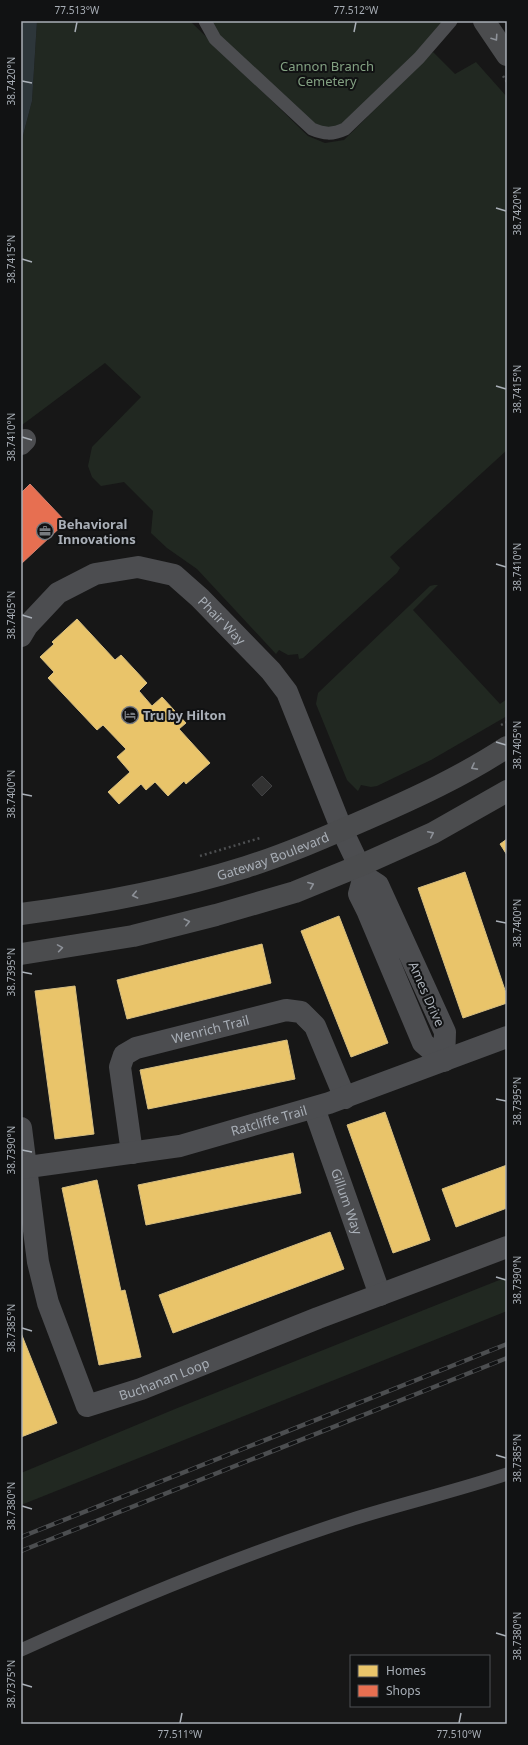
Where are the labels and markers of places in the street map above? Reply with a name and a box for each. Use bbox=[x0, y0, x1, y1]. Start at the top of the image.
place label: Behavioral Innovations bbox=[58, 515, 136, 548]
office icon: Behavioral Innovations bbox=[35, 521, 55, 541]
hotel icon: Tru by Hilton bbox=[120, 705, 140, 725]
place label: Tru by Hilton bbox=[143, 706, 226, 724]

